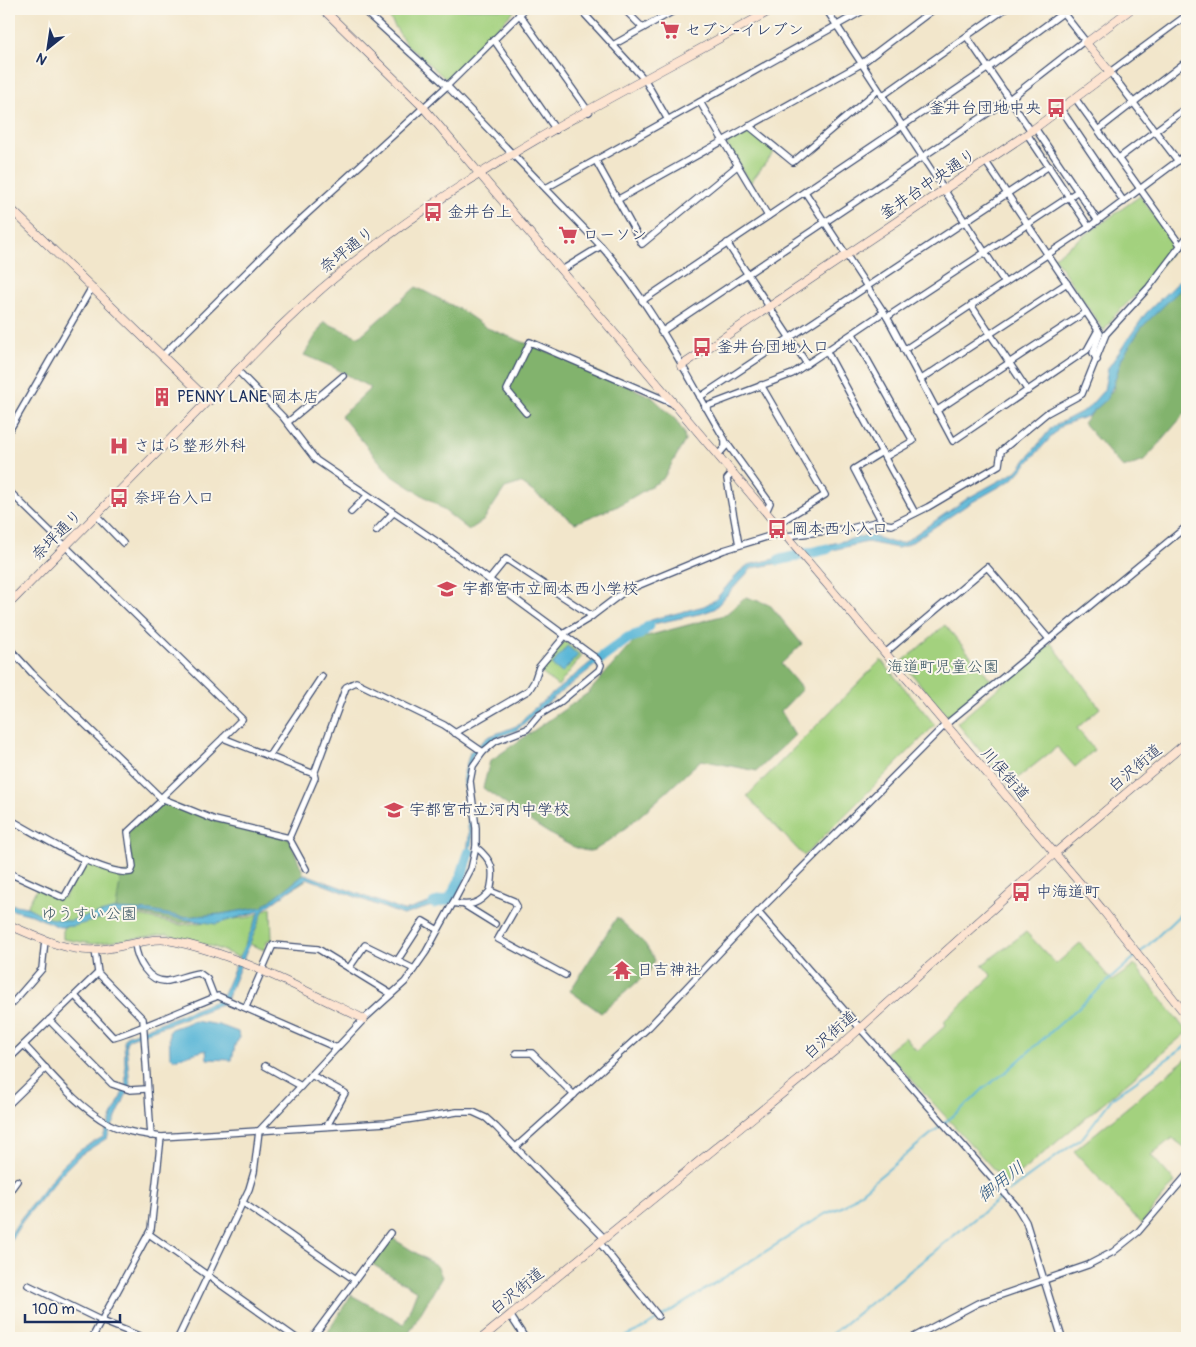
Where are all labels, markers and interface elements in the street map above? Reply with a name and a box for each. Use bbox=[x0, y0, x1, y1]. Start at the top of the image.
supermarket icon: セブン-イレブン bbox=[659, 19, 681, 41]
place label: セブン-イレブン bbox=[685, 20, 804, 40]
north arrow bbox=[22, 22, 72, 72]
text: N bbox=[33, 49, 50, 69]
bus stop icon: 釜井台団地中央 bbox=[1045, 97, 1067, 119]
place label: 釜井台団地中央 bbox=[929, 98, 1041, 118]
street label: 釜井台中央通り bbox=[876, 144, 980, 224]
bus stop icon: 金井台上 bbox=[422, 201, 444, 223]
place label: 金井台上 bbox=[448, 202, 512, 222]
street label: 奈坪通り bbox=[316, 222, 378, 278]
supermarket icon: ローソン bbox=[557, 224, 579, 246]
place label: ローソン bbox=[583, 225, 647, 245]
bus stop icon: 釜井台団地入口 bbox=[691, 336, 713, 358]
place label: 釜井台団地入口 bbox=[717, 337, 829, 357]
building icon: PENNY LANE 岡本店 bbox=[151, 386, 173, 408]
place label: PENNY LANE 岡本店 bbox=[177, 387, 319, 407]
hospital icon: さはら整形外科 bbox=[108, 435, 130, 457]
place label: さはら整形外科 bbox=[134, 436, 246, 456]
bus stop icon: 奈坪台入口 bbox=[108, 487, 130, 509]
place label: 奈坪台入口 bbox=[134, 488, 214, 508]
street label: 奈坪通り bbox=[27, 505, 87, 565]
bus stop icon: 岡本西小入口 bbox=[766, 518, 788, 540]
place label: 岡本西小入口 bbox=[792, 519, 888, 539]
school or university icon: 宇都宮市立岡本西小学校 bbox=[436, 578, 458, 600]
place label: 宇都宮市立岡本西小学校 bbox=[462, 579, 638, 599]
park label: 海道町児童公園 bbox=[887, 657, 999, 677]
street label: 白沢街道 bbox=[1104, 740, 1166, 796]
street label: 川俣街道 bbox=[976, 743, 1034, 805]
school or university icon: 宇都宮市立河内中学校 bbox=[383, 799, 405, 821]
place label: 宇都宮市立河内中学校 bbox=[409, 800, 569, 820]
bus stop icon: 中海道町 bbox=[1010, 881, 1032, 903]
place label: 中海道町 bbox=[1036, 882, 1100, 902]
park label: ゆうすい公園 bbox=[41, 904, 137, 924]
temple icon: 日吉神社 bbox=[611, 959, 633, 981]
place label: 日吉神社 bbox=[637, 960, 701, 980]
street label: 白沢街道 bbox=[799, 1006, 861, 1064]
water label: 御用川 bbox=[973, 1157, 1029, 1207]
street label: 白沢街道 bbox=[486, 1263, 548, 1319]
scale bar bbox=[25, 1292, 120, 1324]
text: 100 m bbox=[32, 1300, 75, 1319]

